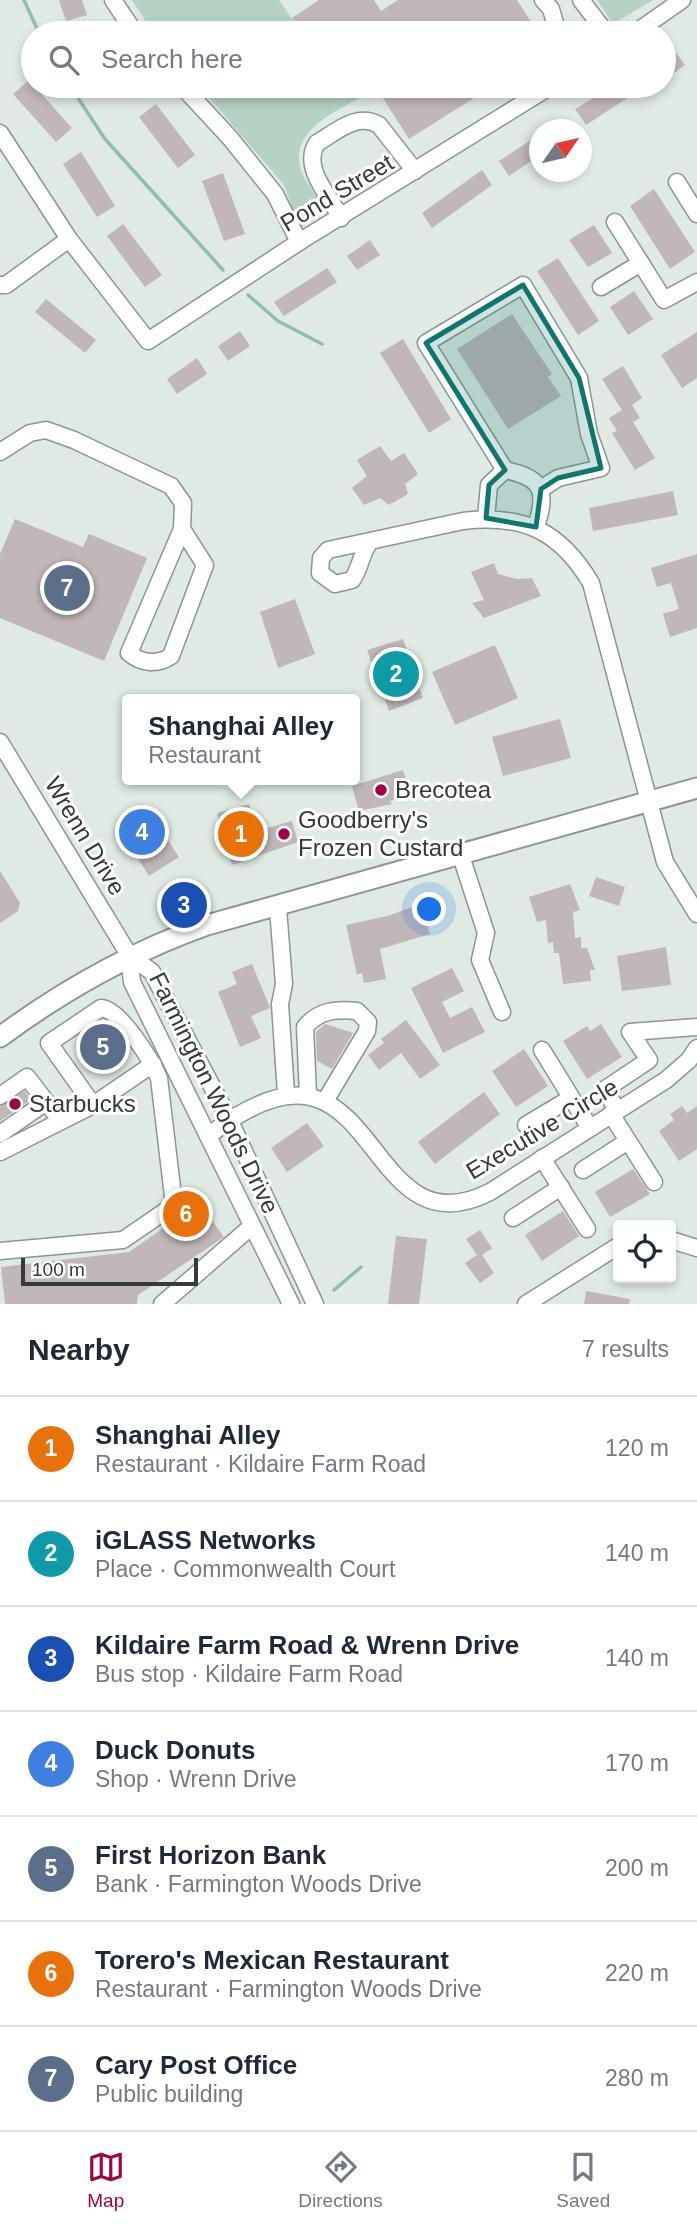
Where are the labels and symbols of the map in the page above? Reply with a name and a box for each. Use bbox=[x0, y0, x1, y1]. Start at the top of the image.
north arrow bbox=[529, 119, 592, 182]
street label: Pond Street bbox=[275, 148, 398, 237]
pin: 7 bbox=[44, 562, 90, 614]
pin: 2 bbox=[373, 648, 419, 700]
street label: Wrenn Drive bbox=[40, 772, 131, 900]
place label: Brecotea bbox=[395, 776, 492, 803]
marker: Brecotea bbox=[373, 782, 389, 798]
pin: 4 bbox=[119, 806, 165, 858]
place label: Goodberry's Frozen Custard bbox=[298, 806, 463, 861]
pin: 1 bbox=[218, 808, 264, 860]
marker: Goodberry's Frozen Custard bbox=[276, 826, 292, 842]
pin: 3 bbox=[161, 879, 207, 931]
your location bbox=[412, 892, 446, 926]
street label: Farmington Woods Drive bbox=[144, 968, 285, 1218]
pin: 5 bbox=[80, 1021, 126, 1073]
street label: Executive Circle bbox=[461, 1073, 622, 1184]
place label: Starbucks bbox=[29, 1090, 136, 1117]
marker: Starbucks bbox=[7, 1096, 23, 1112]
pin: 6 bbox=[163, 1188, 209, 1240]
scale bar bbox=[21, 1255, 198, 1287]

